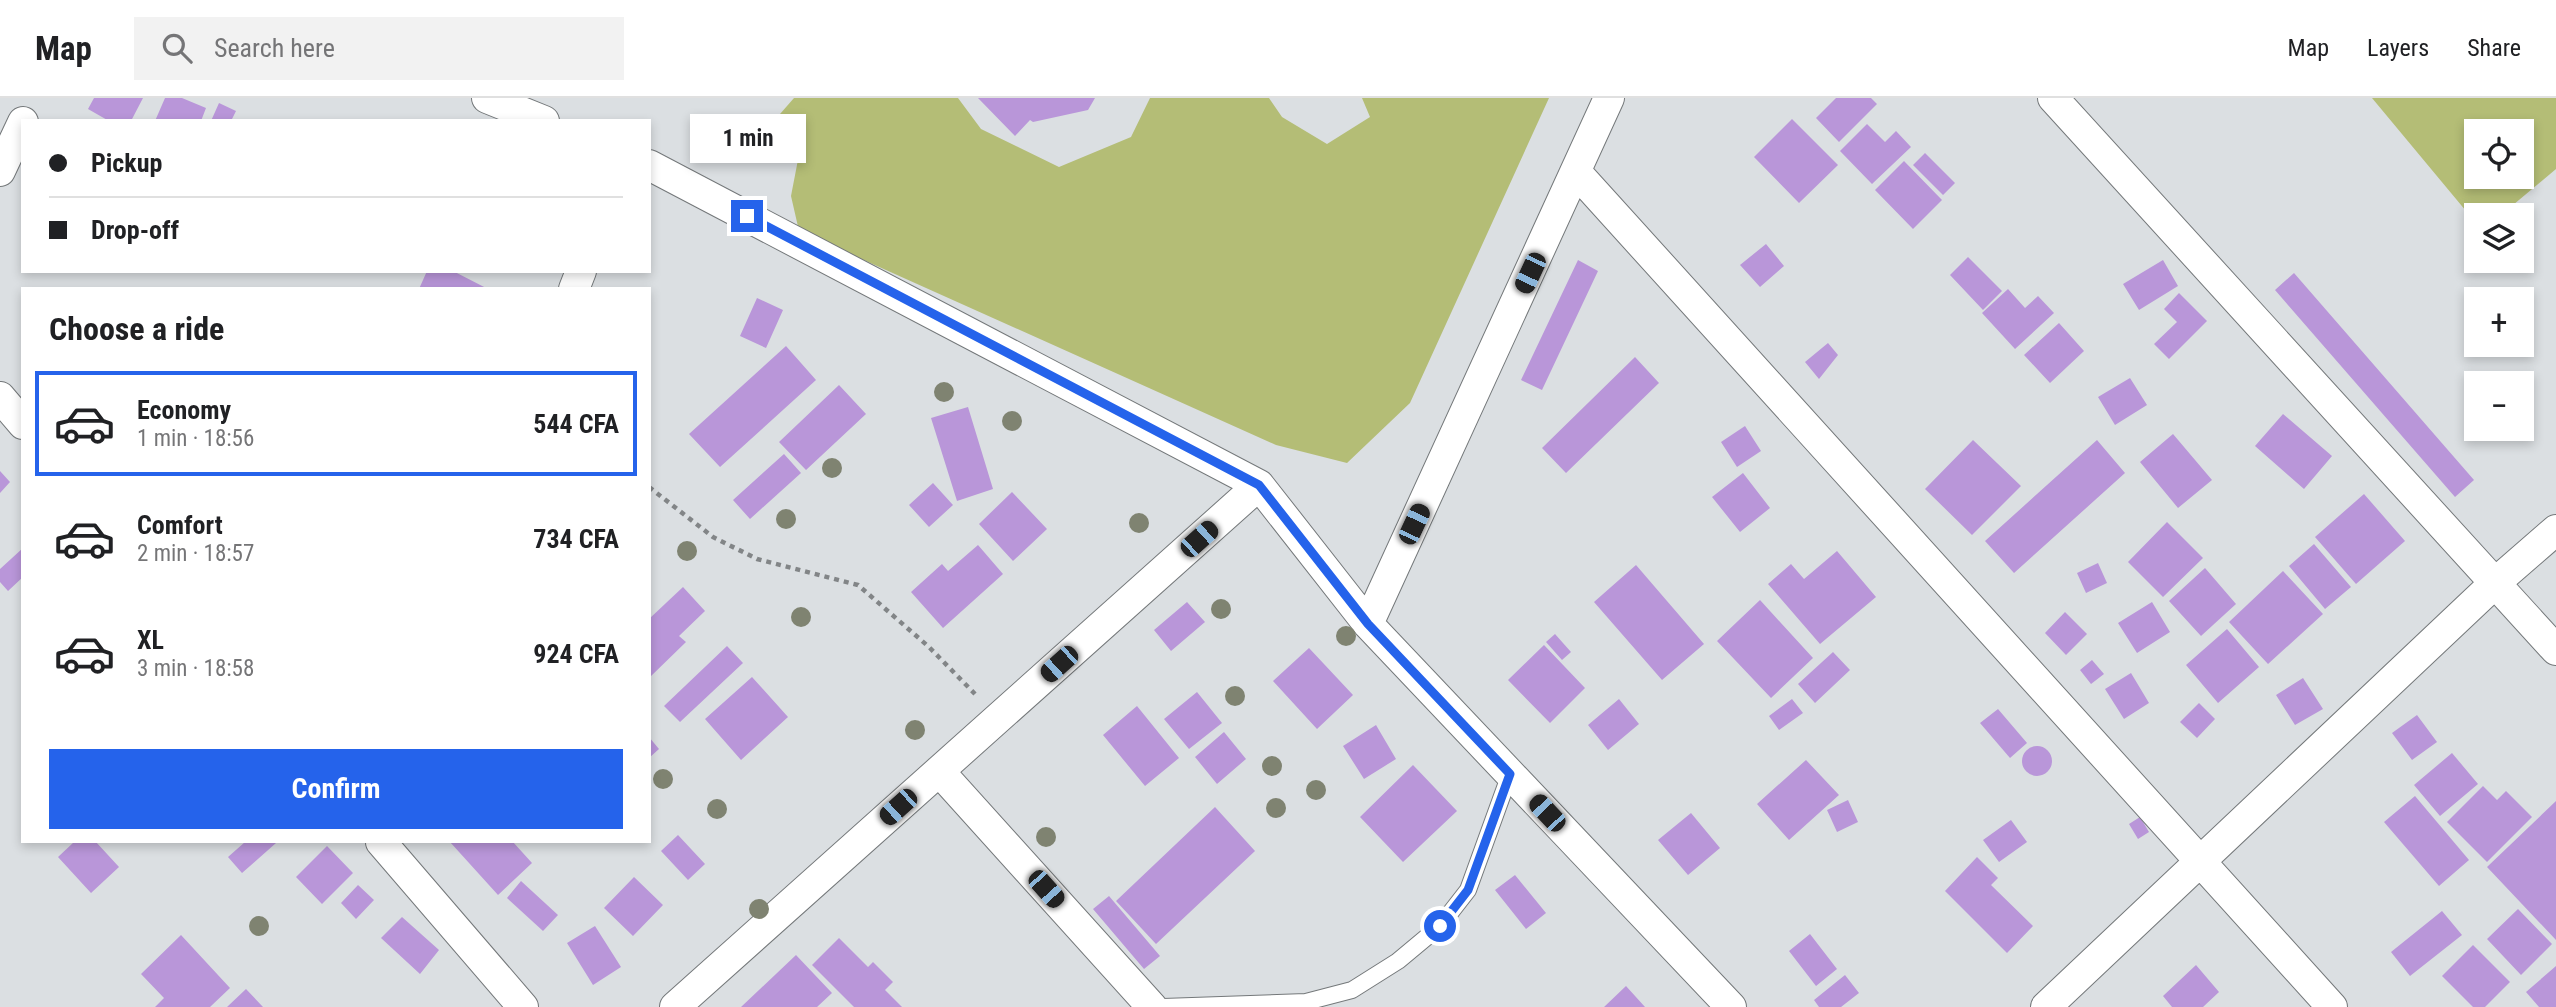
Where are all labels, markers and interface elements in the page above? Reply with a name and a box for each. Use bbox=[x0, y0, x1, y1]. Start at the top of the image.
search box bbox=[134, 17, 624, 80]
text: Map bbox=[35, 29, 92, 68]
icon: search bbox=[158, 29, 196, 67]
text: Search here bbox=[214, 33, 335, 63]
text: Map bbox=[2288, 34, 2329, 62]
text: Layers bbox=[2367, 34, 2429, 62]
text: Share bbox=[2467, 34, 2521, 62]
callout: 1 min bbox=[689, 115, 805, 164]
map controls bbox=[2464, 119, 2534, 441]
button: locate bbox=[2464, 119, 2534, 189]
text: 1 min bbox=[722, 125, 774, 152]
text: Pickup bbox=[91, 148, 162, 178]
route end bbox=[731, 200, 763, 232]
button: layers bbox=[2464, 203, 2534, 273]
text: Drop-off bbox=[91, 215, 179, 245]
car bbox=[1512, 250, 1549, 296]
button: + bbox=[2464, 287, 2534, 357]
text: Choose a ride bbox=[49, 310, 224, 348]
button: − bbox=[2464, 371, 2534, 441]
icon: car bbox=[53, 392, 116, 455]
text: Economy bbox=[137, 395, 231, 425]
text: 544 CFA bbox=[533, 409, 619, 439]
text: 1 min · 18:56 bbox=[137, 425, 254, 452]
car bbox=[1396, 501, 1433, 547]
icon: car bbox=[53, 507, 116, 570]
text: Comfort bbox=[137, 510, 223, 540]
car bbox=[1177, 517, 1222, 561]
text: 734 CFA bbox=[533, 524, 619, 554]
text: 2 min · 18:57 bbox=[137, 540, 254, 567]
icon: car bbox=[53, 622, 116, 685]
text: XL bbox=[137, 625, 164, 655]
text: 924 CFA bbox=[533, 639, 619, 669]
car bbox=[1037, 642, 1082, 686]
text: 3 min · 18:58 bbox=[137, 655, 254, 682]
button: Confirm bbox=[49, 749, 623, 829]
car bbox=[876, 785, 921, 829]
car bbox=[1525, 790, 1570, 836]
car bbox=[1025, 866, 1068, 912]
route start bbox=[1424, 910, 1456, 942]

